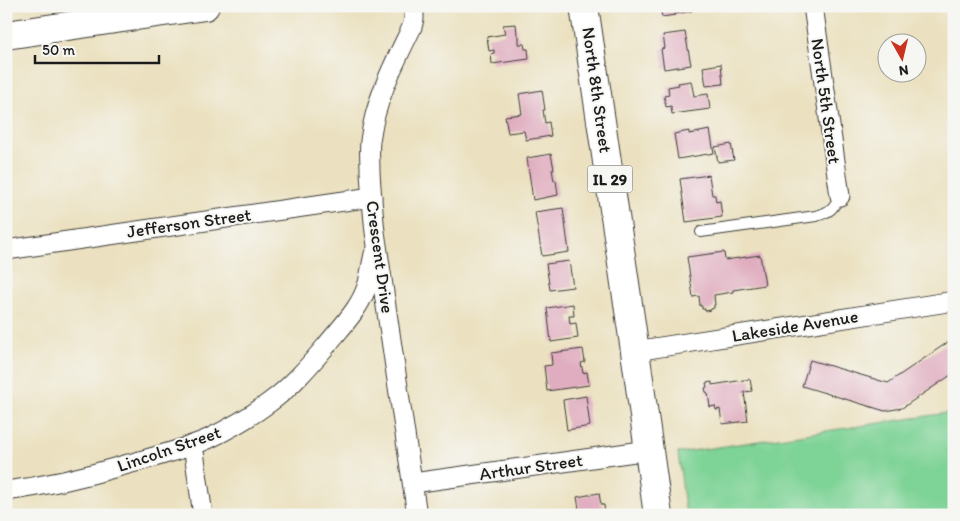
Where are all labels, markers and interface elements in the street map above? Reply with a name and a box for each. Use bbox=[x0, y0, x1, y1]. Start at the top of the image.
street label: North 8th Street bbox=[577, 26, 617, 154]
scale bar bbox=[35, 32, 159, 64]
north arrow bbox=[878, 32, 928, 82]
street label: North 5th Street bbox=[806, 37, 846, 165]
text: 50 m bbox=[42, 41, 75, 59]
text: N bbox=[898, 61, 910, 79]
road number: IL 29 bbox=[588, 165, 632, 192]
street label: Crescent Drive bbox=[361, 199, 399, 315]
street label: Jefferson Street bbox=[125, 203, 253, 243]
street label: Lakeside Avenue bbox=[730, 305, 860, 347]
street label: Lincoln Street bbox=[114, 421, 224, 477]
street label: Arthur Street bbox=[478, 449, 584, 485]

